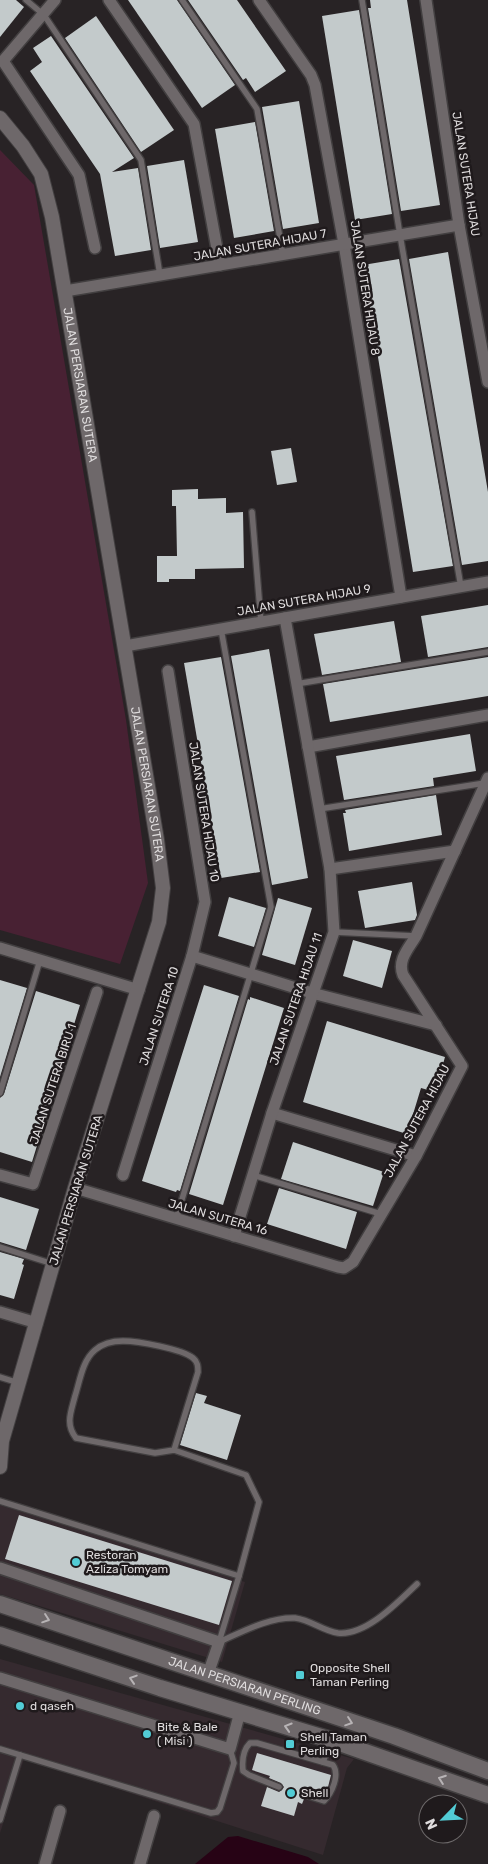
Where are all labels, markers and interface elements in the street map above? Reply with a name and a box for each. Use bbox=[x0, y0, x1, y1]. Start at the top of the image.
street label: JALAN SUTERA HIJAU bbox=[449, 111, 483, 237]
street label: JALAN SUTERA HIJAU 8 bbox=[347, 220, 383, 356]
street label: JALAN SUTERA HIJAU 7 bbox=[192, 226, 328, 264]
street label: JALAN PERSIARAN SUTERA bbox=[60, 306, 100, 463]
street label: JALAN SUTERA HIJAU 9 bbox=[236, 581, 372, 619]
street label: JALAN PERSIARAN SUTERA bbox=[128, 706, 167, 862]
street label: JALAN SUTERA HIJAU 10 bbox=[186, 741, 222, 883]
street label: JALAN SUTERA HIJAU 11 bbox=[267, 931, 325, 1067]
street label: JALAN SUTERA 10 bbox=[136, 965, 182, 1067]
street label: JALAN SUTERA BIRU 1 bbox=[27, 1022, 79, 1146]
street label: JALAN SUTERA HIJAU bbox=[381, 1062, 453, 1180]
street label: JALAN PERSIARAN SUTERA bbox=[46, 1113, 106, 1267]
street label: JALAN SUTERA 16 bbox=[167, 1196, 269, 1238]
place label: Restoran Azliza Tomyam bbox=[86, 1548, 168, 1576]
marker: Restoran Azliza Tomyam bbox=[70, 1556, 82, 1568]
one-way arrow bbox=[41, 1614, 50, 1624]
street label: JALAN PERSIARAN PERLING bbox=[167, 1654, 323, 1718]
place label: Opposite Shell Taman Perling bbox=[310, 1661, 390, 1689]
marker: Opposite Shell Taman Perling bbox=[294, 1669, 306, 1681]
one-way arrow bbox=[129, 1675, 138, 1685]
place label: d qaseh bbox=[30, 1699, 74, 1713]
marker: d qaseh bbox=[14, 1700, 26, 1712]
one-way arrow bbox=[345, 1716, 353, 1726]
place label: Bite & Bale ( Misi ) bbox=[157, 1720, 218, 1748]
one-way arrow bbox=[285, 1722, 293, 1732]
marker: Bite & Bale ( Misi ) bbox=[141, 1728, 153, 1740]
place label: Shell Taman Perling bbox=[300, 1730, 367, 1758]
marker: Shell Taman Perling bbox=[284, 1738, 296, 1750]
one-way arrow bbox=[438, 1775, 447, 1785]
place label: Shell bbox=[301, 1786, 328, 1800]
marker: Shell bbox=[285, 1787, 297, 1799]
north arrow bbox=[418, 1794, 468, 1844]
text: N bbox=[422, 1816, 441, 1832]

